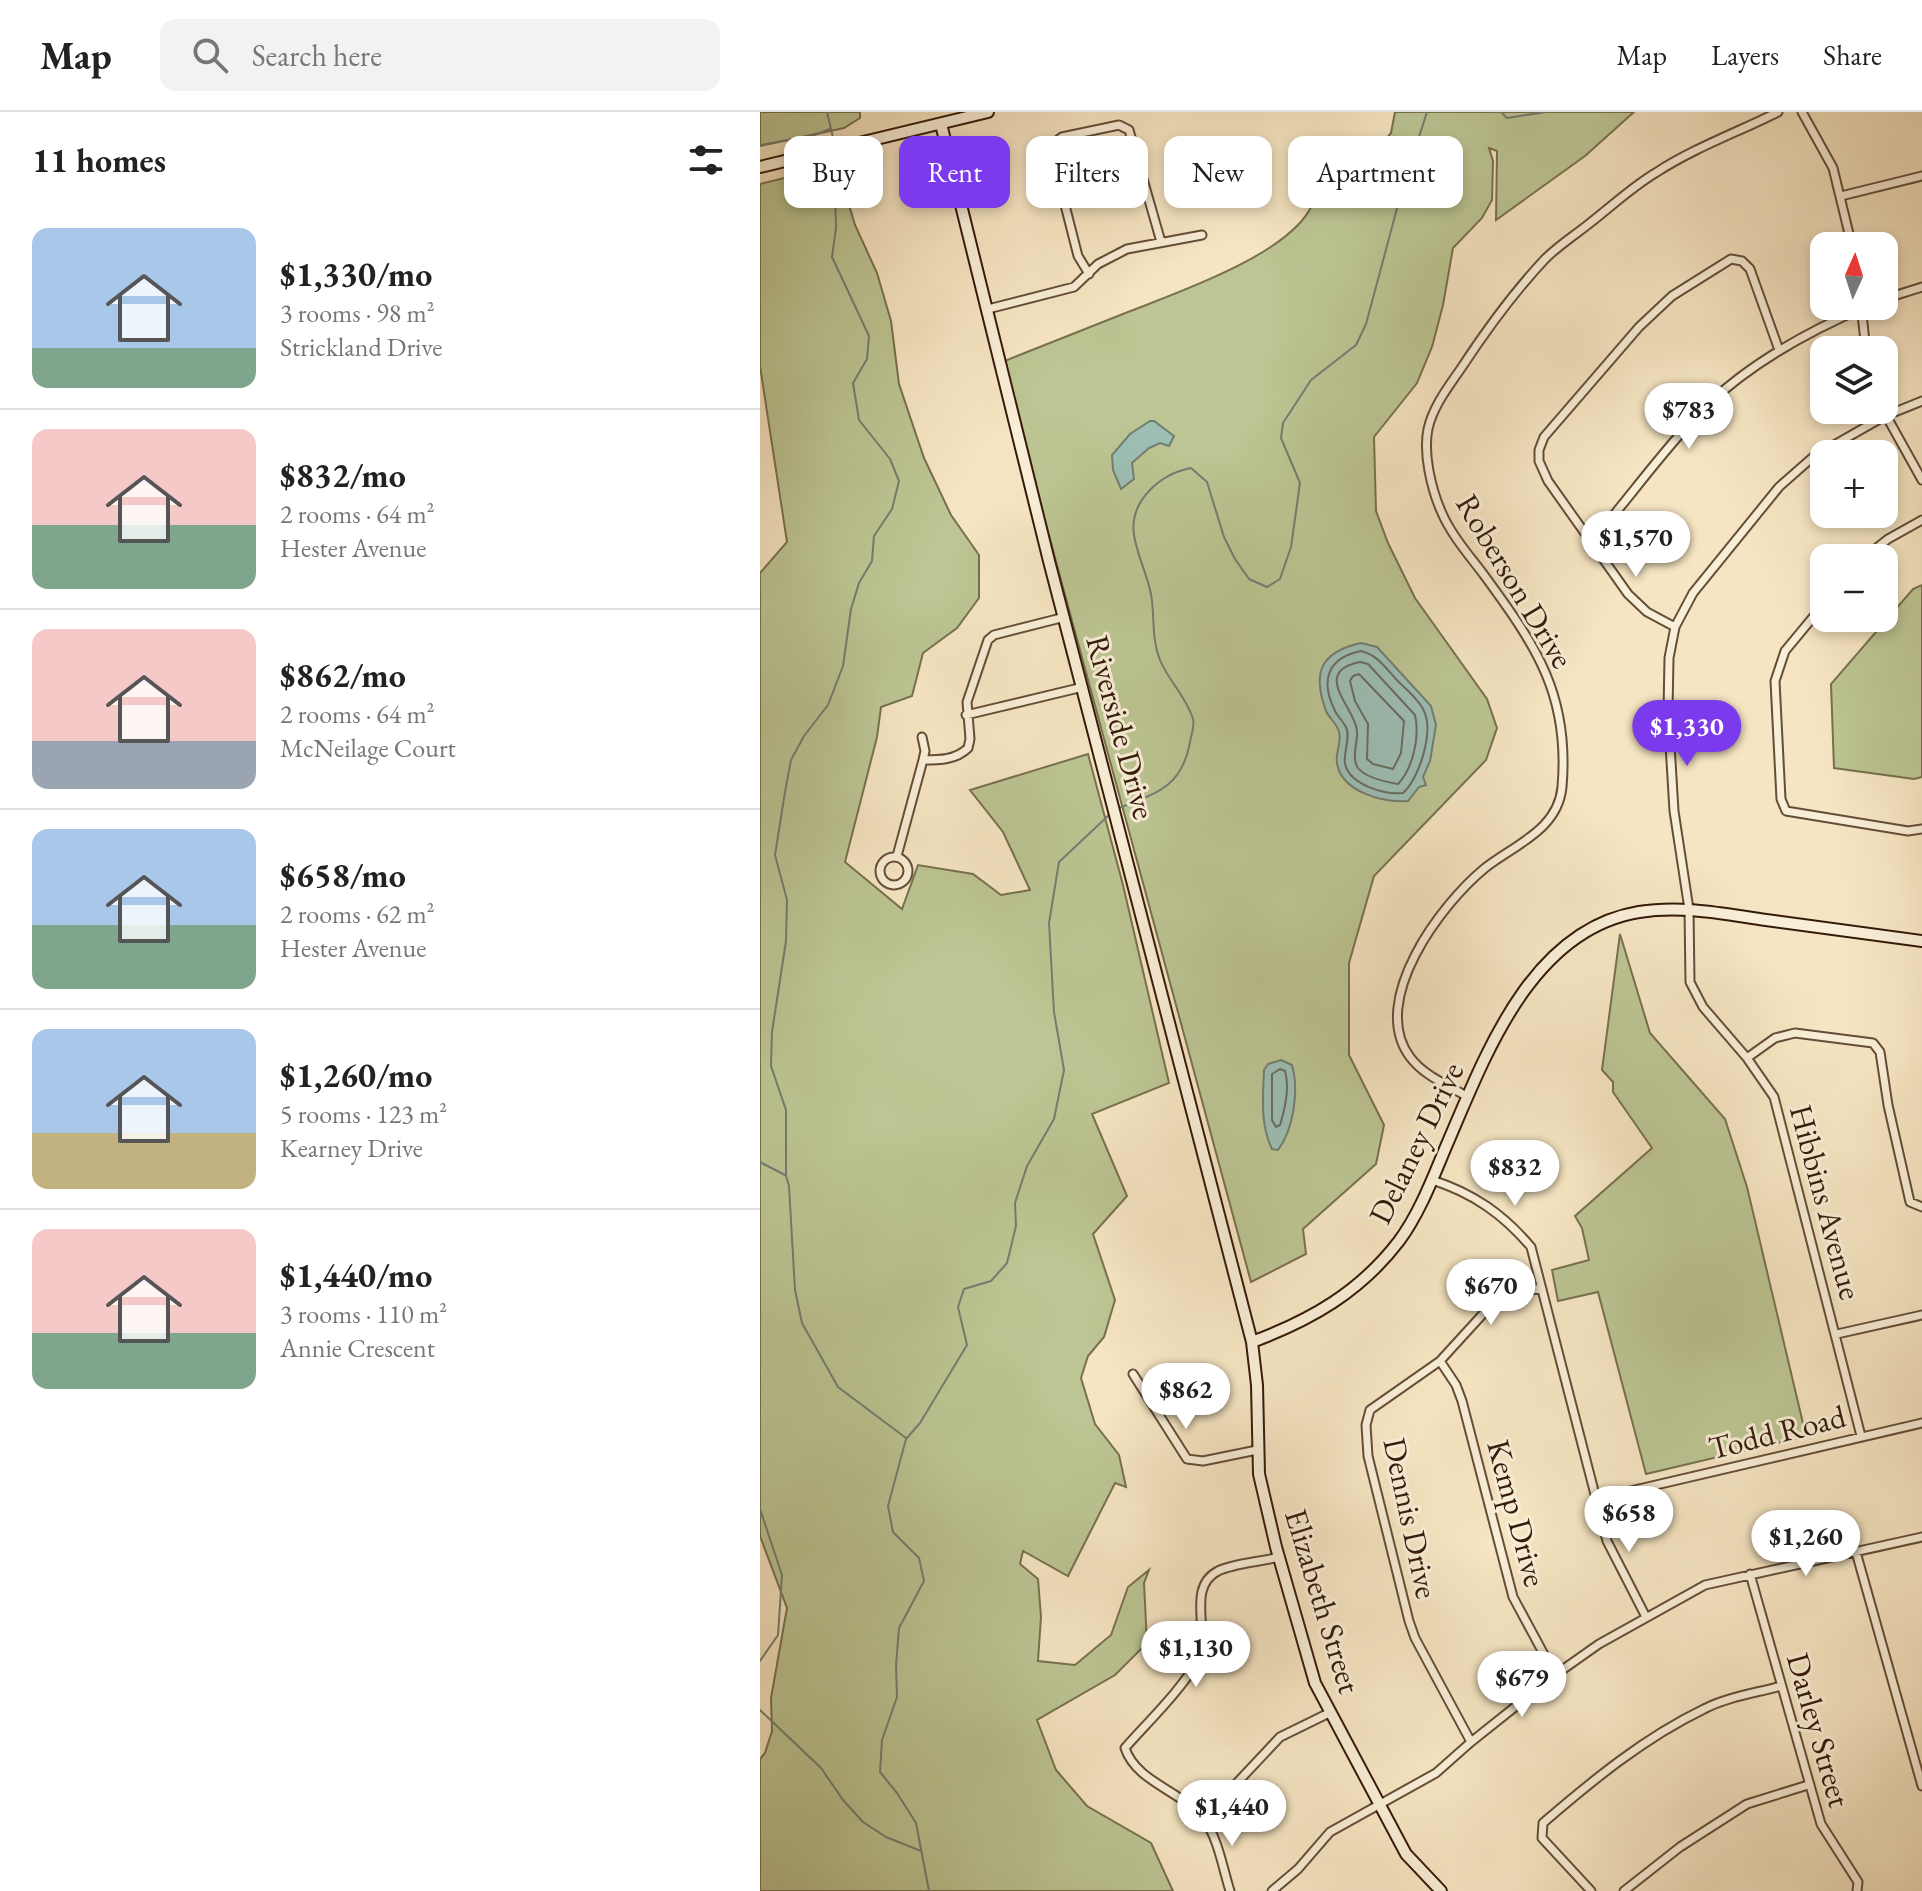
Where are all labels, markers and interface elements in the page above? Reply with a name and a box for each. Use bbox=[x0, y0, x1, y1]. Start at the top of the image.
search box bbox=[160, 19, 720, 91]
text: Map bbox=[40, 31, 112, 80]
icon: search bbox=[188, 33, 232, 77]
text: Search here bbox=[252, 36, 382, 75]
text: Map bbox=[1617, 37, 1667, 73]
text: Layers bbox=[1711, 37, 1779, 73]
text: Share bbox=[1823, 37, 1882, 73]
chip: Buy bbox=[784, 136, 883, 208]
chip: Rent bbox=[899, 136, 1010, 208]
chip: Filters bbox=[1026, 136, 1148, 208]
chip: New bbox=[1164, 136, 1272, 208]
chip: Apartment bbox=[1288, 136, 1463, 208]
text: 11 homes bbox=[32, 138, 166, 182]
icon: filters bbox=[684, 138, 728, 182]
north arrow bbox=[1810, 232, 1898, 320]
map controls bbox=[1810, 232, 1898, 632]
text: $1,330/mo bbox=[280, 252, 432, 296]
icon: home bbox=[96, 260, 192, 356]
text: 3 rooms · 98 m² bbox=[280, 296, 435, 330]
text: Strickland Drive bbox=[280, 330, 442, 364]
button: layers bbox=[1810, 336, 1898, 424]
pin: $783 bbox=[1642, 383, 1736, 451]
text: $783 bbox=[1662, 392, 1716, 426]
button: + bbox=[1810, 440, 1898, 528]
text: $832/mo bbox=[280, 453, 406, 497]
icon: home bbox=[96, 461, 192, 557]
street label: Roberson Drive bbox=[1446, 486, 1584, 676]
text: 2 rooms · 64 m² bbox=[280, 497, 435, 531]
pin: $1,570 bbox=[1571, 511, 1701, 579]
text: $1,570 bbox=[1599, 520, 1673, 554]
text: Hester Avenue bbox=[280, 531, 426, 565]
button: − bbox=[1810, 544, 1898, 632]
street label: Riverside Drive bbox=[1076, 630, 1166, 824]
text: $862/mo bbox=[280, 653, 406, 697]
icon: home bbox=[96, 661, 192, 757]
text: 2 rooms · 64 m² bbox=[280, 697, 435, 731]
pin: $1,330 bbox=[1622, 700, 1752, 768]
text: $1,330 bbox=[1650, 709, 1724, 743]
text: McNeilage Court bbox=[280, 731, 456, 765]
text: $658/mo bbox=[280, 853, 406, 897]
icon: home bbox=[96, 861, 192, 957]
text: 2 rooms · 62 m² bbox=[280, 897, 435, 931]
text: Hester Avenue bbox=[280, 931, 426, 965]
text: $1,260/mo bbox=[280, 1053, 432, 1097]
street label: Delaney Drive bbox=[1359, 1055, 1473, 1231]
icon: home bbox=[96, 1061, 192, 1157]
text: 5 rooms · 123 m² bbox=[280, 1097, 447, 1131]
street label: Hibbins Avenue bbox=[1780, 1100, 1872, 1304]
text: Kearney Drive bbox=[280, 1131, 423, 1165]
pin: $832 bbox=[1468, 1140, 1562, 1208]
text: $832 bbox=[1488, 1149, 1542, 1183]
text: $1,440/mo bbox=[280, 1253, 432, 1297]
pin: $670 bbox=[1444, 1259, 1538, 1327]
icon: home bbox=[96, 1261, 192, 1357]
text: $670 bbox=[1464, 1268, 1518, 1302]
text: 3 rooms · 110 m² bbox=[280, 1297, 447, 1331]
text: Annie Crescent bbox=[280, 1331, 435, 1365]
pin: $862 bbox=[1139, 1363, 1233, 1431]
text: $862 bbox=[1159, 1372, 1213, 1406]
street label: Todd Road bbox=[1704, 1395, 1851, 1469]
street label: Dennis Drive bbox=[1373, 1434, 1449, 1602]
street label: Kemp Drive bbox=[1477, 1435, 1557, 1591]
pin: $658 bbox=[1582, 1486, 1676, 1554]
text: $658 bbox=[1602, 1495, 1656, 1529]
street label: Elizabeth Street bbox=[1275, 1504, 1371, 1698]
pin: $1,260 bbox=[1741, 1510, 1871, 1578]
text: $1,260 bbox=[1769, 1519, 1843, 1553]
pin: $1,130 bbox=[1131, 1621, 1261, 1689]
text: $1,130 bbox=[1159, 1630, 1233, 1664]
street label: Darley Street bbox=[1777, 1648, 1861, 1812]
pin: $679 bbox=[1475, 1651, 1569, 1719]
text: $679 bbox=[1495, 1660, 1549, 1694]
pin: $1,440 bbox=[1167, 1780, 1297, 1848]
text: $1,440 bbox=[1195, 1789, 1269, 1823]

